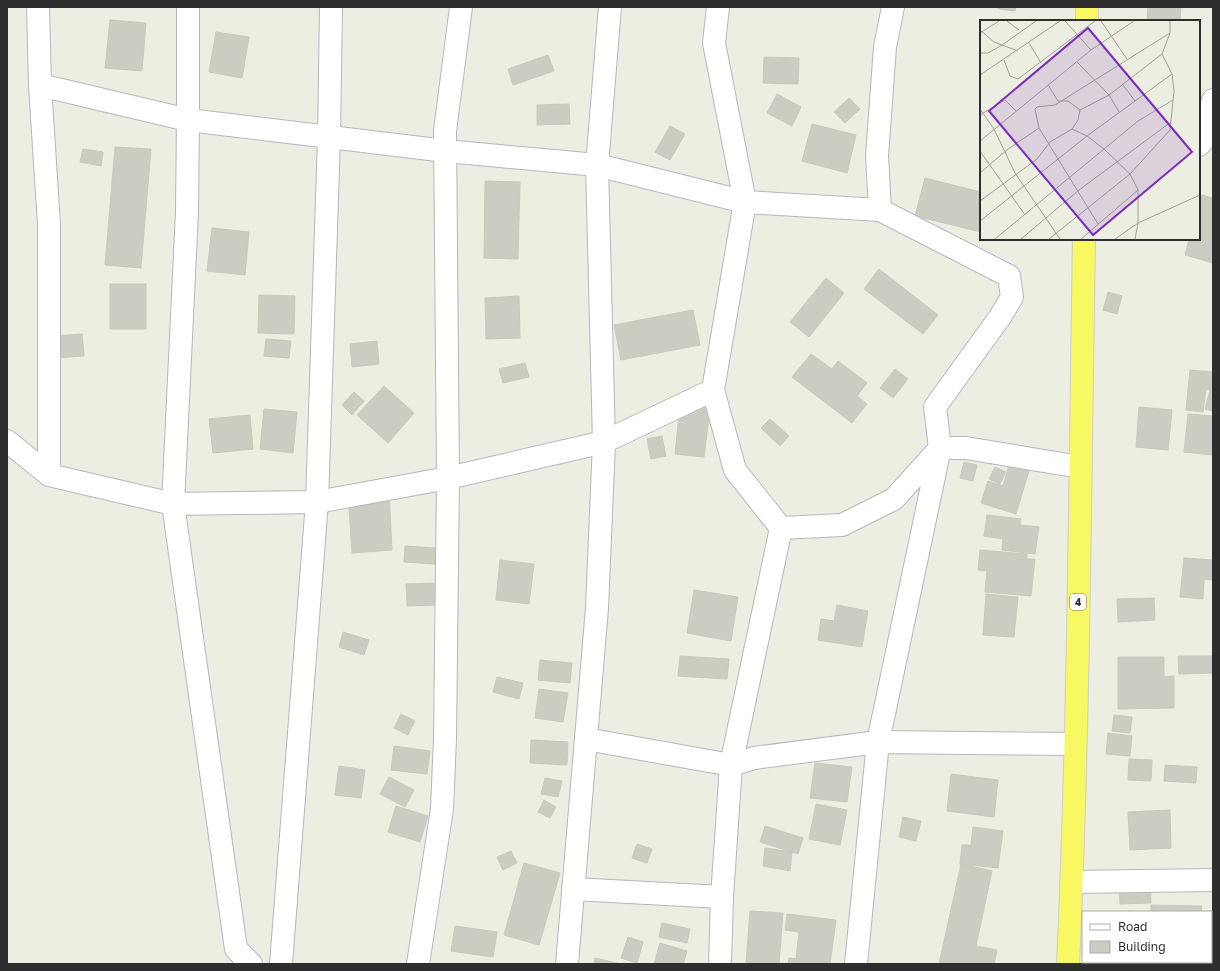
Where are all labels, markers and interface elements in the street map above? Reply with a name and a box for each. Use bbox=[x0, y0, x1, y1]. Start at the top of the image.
inset map bbox=[980, 20, 1200, 240]
road number: 4 bbox=[1070, 594, 1086, 610]
legend bbox=[1082, 911, 1212, 963]
text: Road bbox=[1118, 919, 1147, 934]
text: Building bbox=[1118, 939, 1166, 954]

